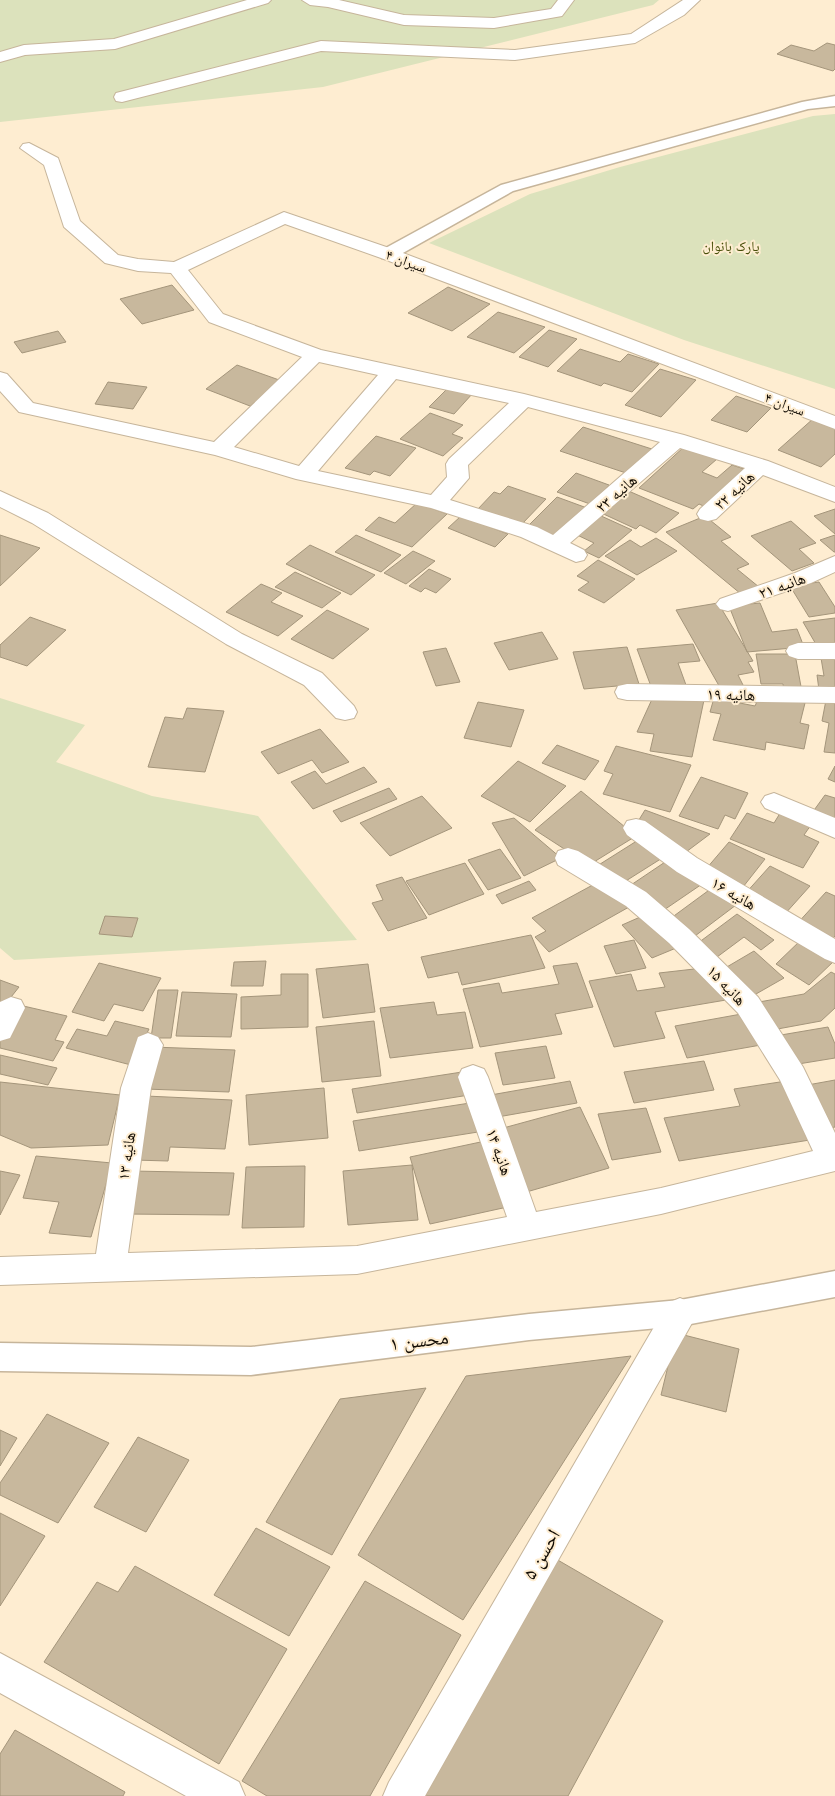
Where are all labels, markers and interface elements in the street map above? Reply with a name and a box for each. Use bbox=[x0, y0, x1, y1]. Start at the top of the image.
park label: پارک بانوان bbox=[702, 237, 760, 255]
street label: سیران ۴ bbox=[383, 245, 429, 277]
street label: سیران ۴ bbox=[762, 388, 808, 420]
street label: هانیه ۲۲ bbox=[710, 466, 758, 514]
street label: هانیه ۲۳ bbox=[591, 470, 641, 516]
street label: هانیه ۲۱ bbox=[756, 567, 808, 603]
street label: هانیه ۱۹ bbox=[707, 684, 755, 704]
street label: هانیه ۱۶ bbox=[708, 872, 760, 914]
street label: هانیه ۱۵ bbox=[703, 961, 751, 1009]
street label: هانیه ۱۴ bbox=[482, 1126, 518, 1178]
street label: هانیه ۱۳ bbox=[113, 1131, 139, 1181]
street label: محسن ۱ bbox=[388, 1325, 450, 1355]
street label: احسن ۵ bbox=[517, 1525, 565, 1583]

